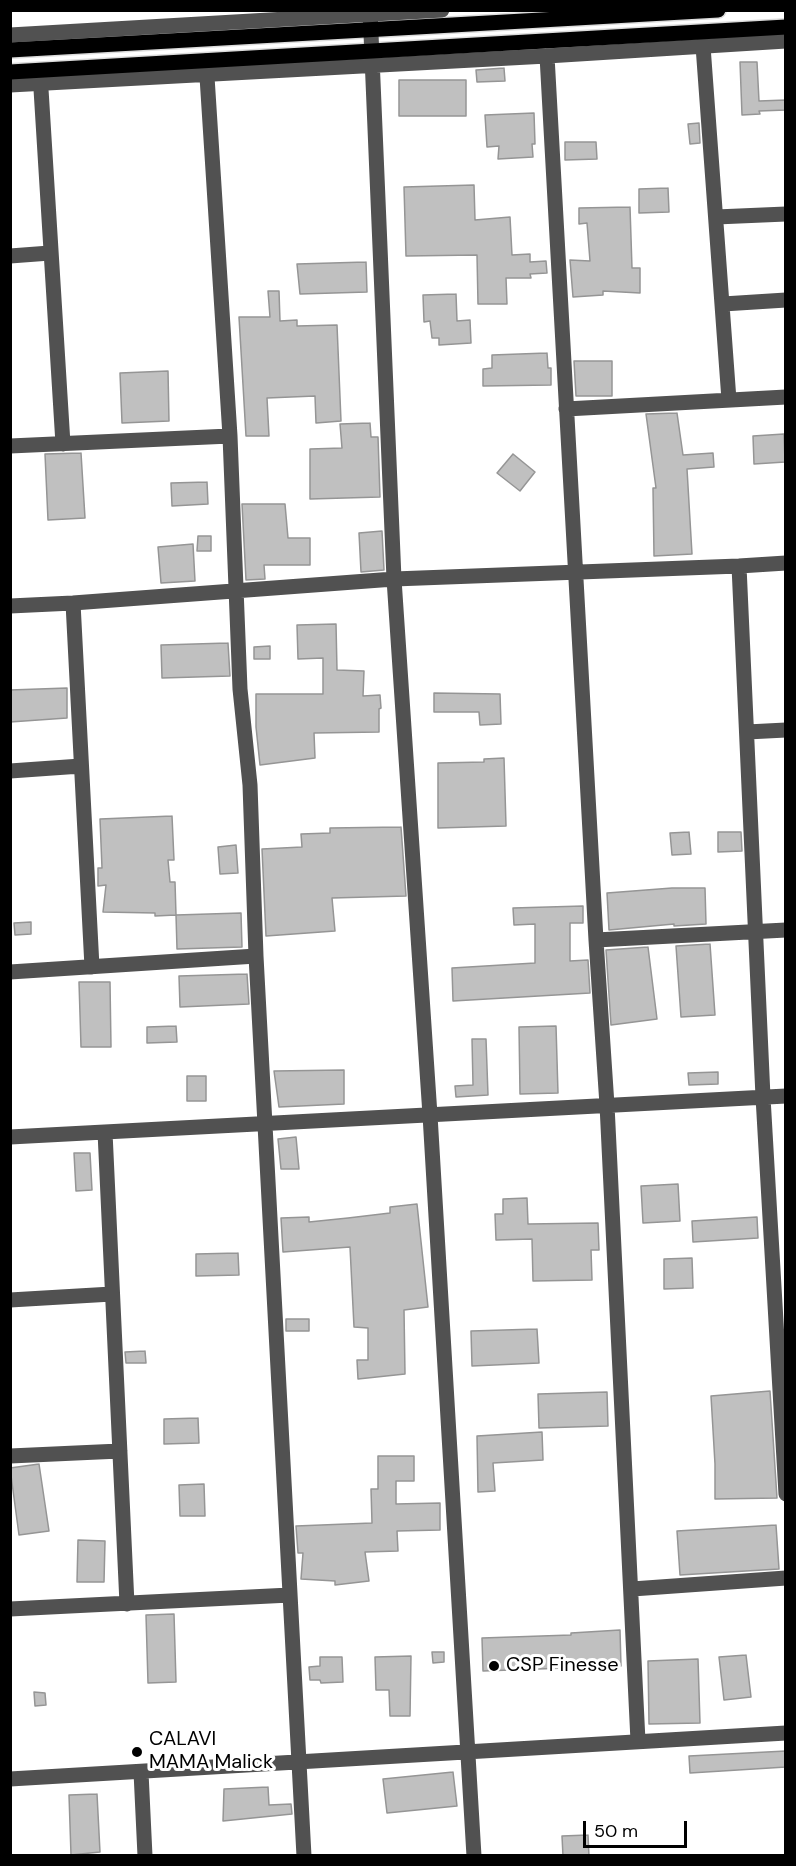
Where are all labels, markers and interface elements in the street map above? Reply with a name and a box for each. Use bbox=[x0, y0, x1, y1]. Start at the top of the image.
place label: CSP Finesse bbox=[506, 1654, 619, 1678]
marker: CSP Finesse bbox=[487, 1659, 501, 1673]
place label: CALAVI MAMA Malick bbox=[149, 1728, 273, 1775]
marker: CALAVI MAMA Malick bbox=[130, 1745, 144, 1759]
scale bar bbox=[586, 1809, 690, 1847]
text: 50 m bbox=[594, 1819, 638, 1843]

